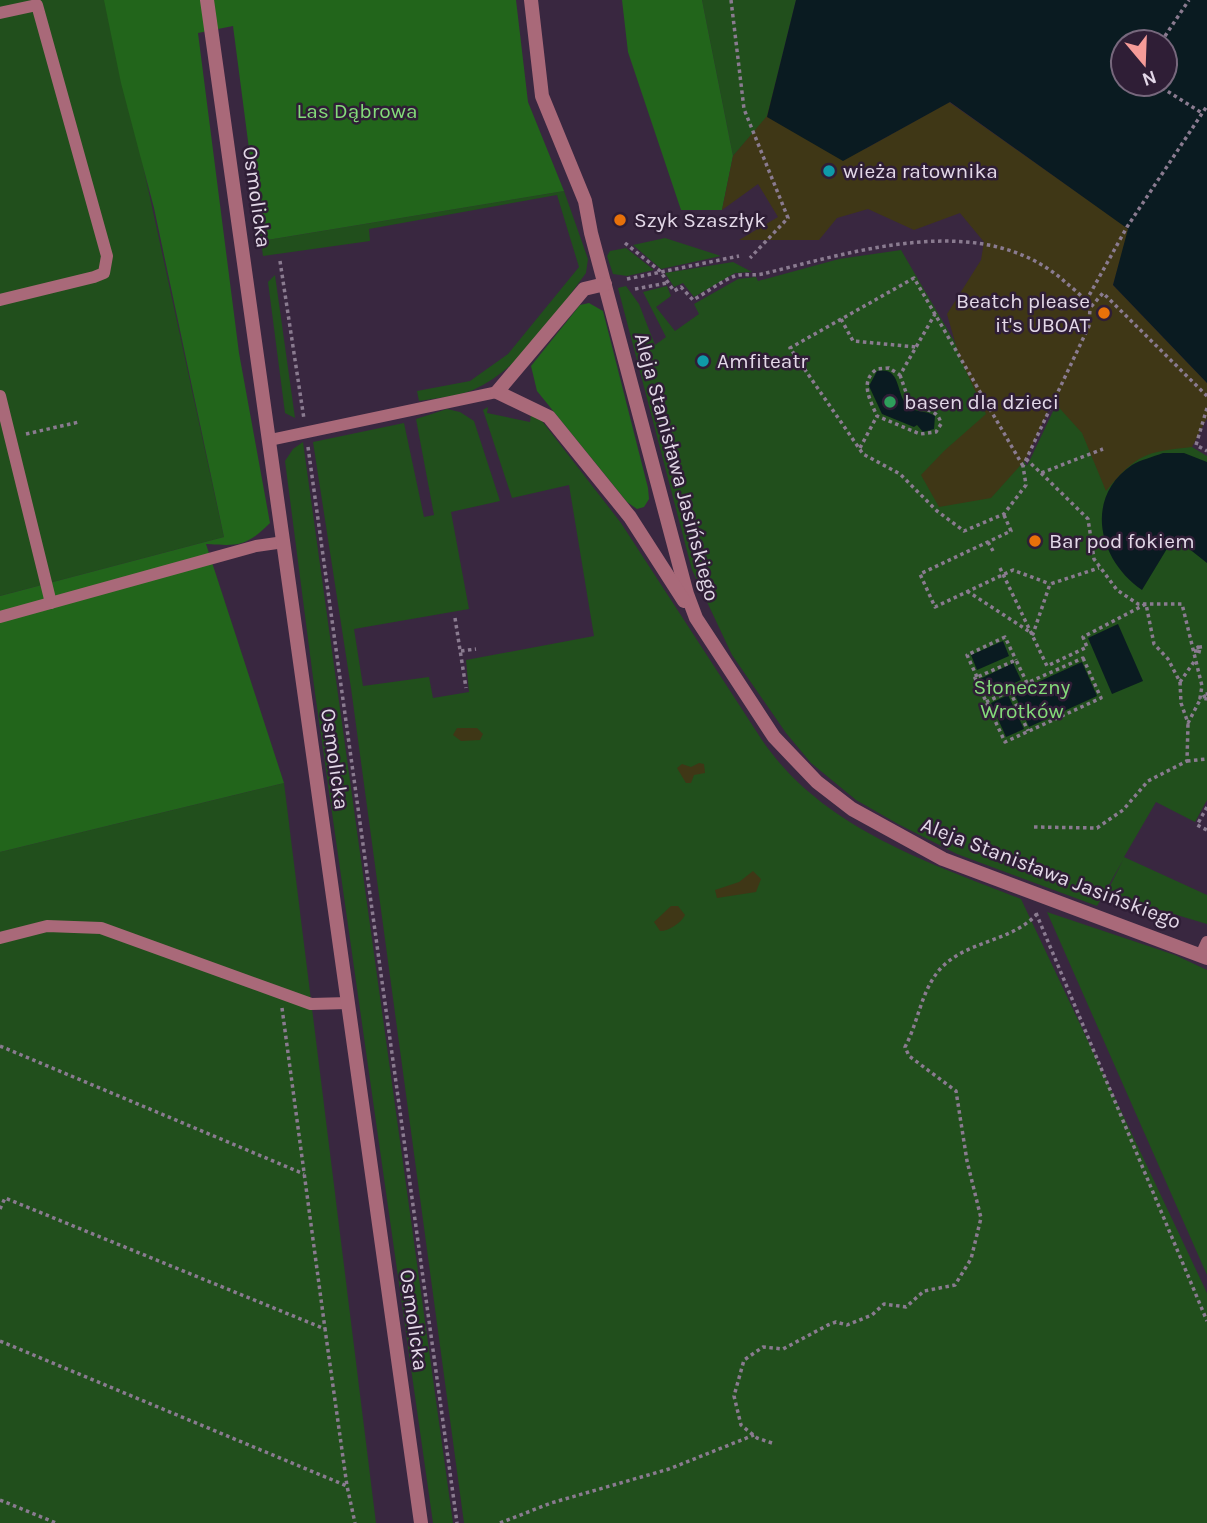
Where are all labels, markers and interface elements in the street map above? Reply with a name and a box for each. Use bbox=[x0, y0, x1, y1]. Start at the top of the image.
north arrow bbox=[1109, 28, 1179, 98]
text: N bbox=[1139, 66, 1159, 91]
park label: Las Dąbrowa bbox=[296, 99, 418, 123]
street label: Osmolicka bbox=[238, 145, 276, 249]
place label: wieża ratownika bbox=[843, 159, 998, 183]
marker: wieża ratownika bbox=[821, 163, 837, 179]
place label: Szyk Szaszłyk bbox=[634, 208, 766, 232]
marker: Szyk Szaszłyk bbox=[612, 212, 628, 228]
place label: Beatch please it's UBOAT bbox=[956, 289, 1090, 337]
marker: Beatch please it's UBOAT bbox=[1096, 305, 1112, 321]
street label: Aleja Stanisława Jasińskiego bbox=[630, 330, 724, 604]
place label: Amfiteatr bbox=[717, 349, 808, 373]
marker: Amfiteatr bbox=[695, 353, 711, 369]
place label: basen dla dzieci bbox=[904, 390, 1059, 414]
marker: basen dla dzieci bbox=[882, 394, 898, 410]
place label: Bar pod fokiem bbox=[1049, 529, 1195, 553]
marker: Bar pod fokiem bbox=[1027, 533, 1043, 549]
park label: Słoneczny Wrotków bbox=[974, 675, 1071, 723]
street label: Osmolicka bbox=[316, 707, 354, 811]
street label: Aleja Stanisława Jasińskiego bbox=[918, 812, 1184, 934]
street label: Osmolicka bbox=[395, 1268, 433, 1372]

